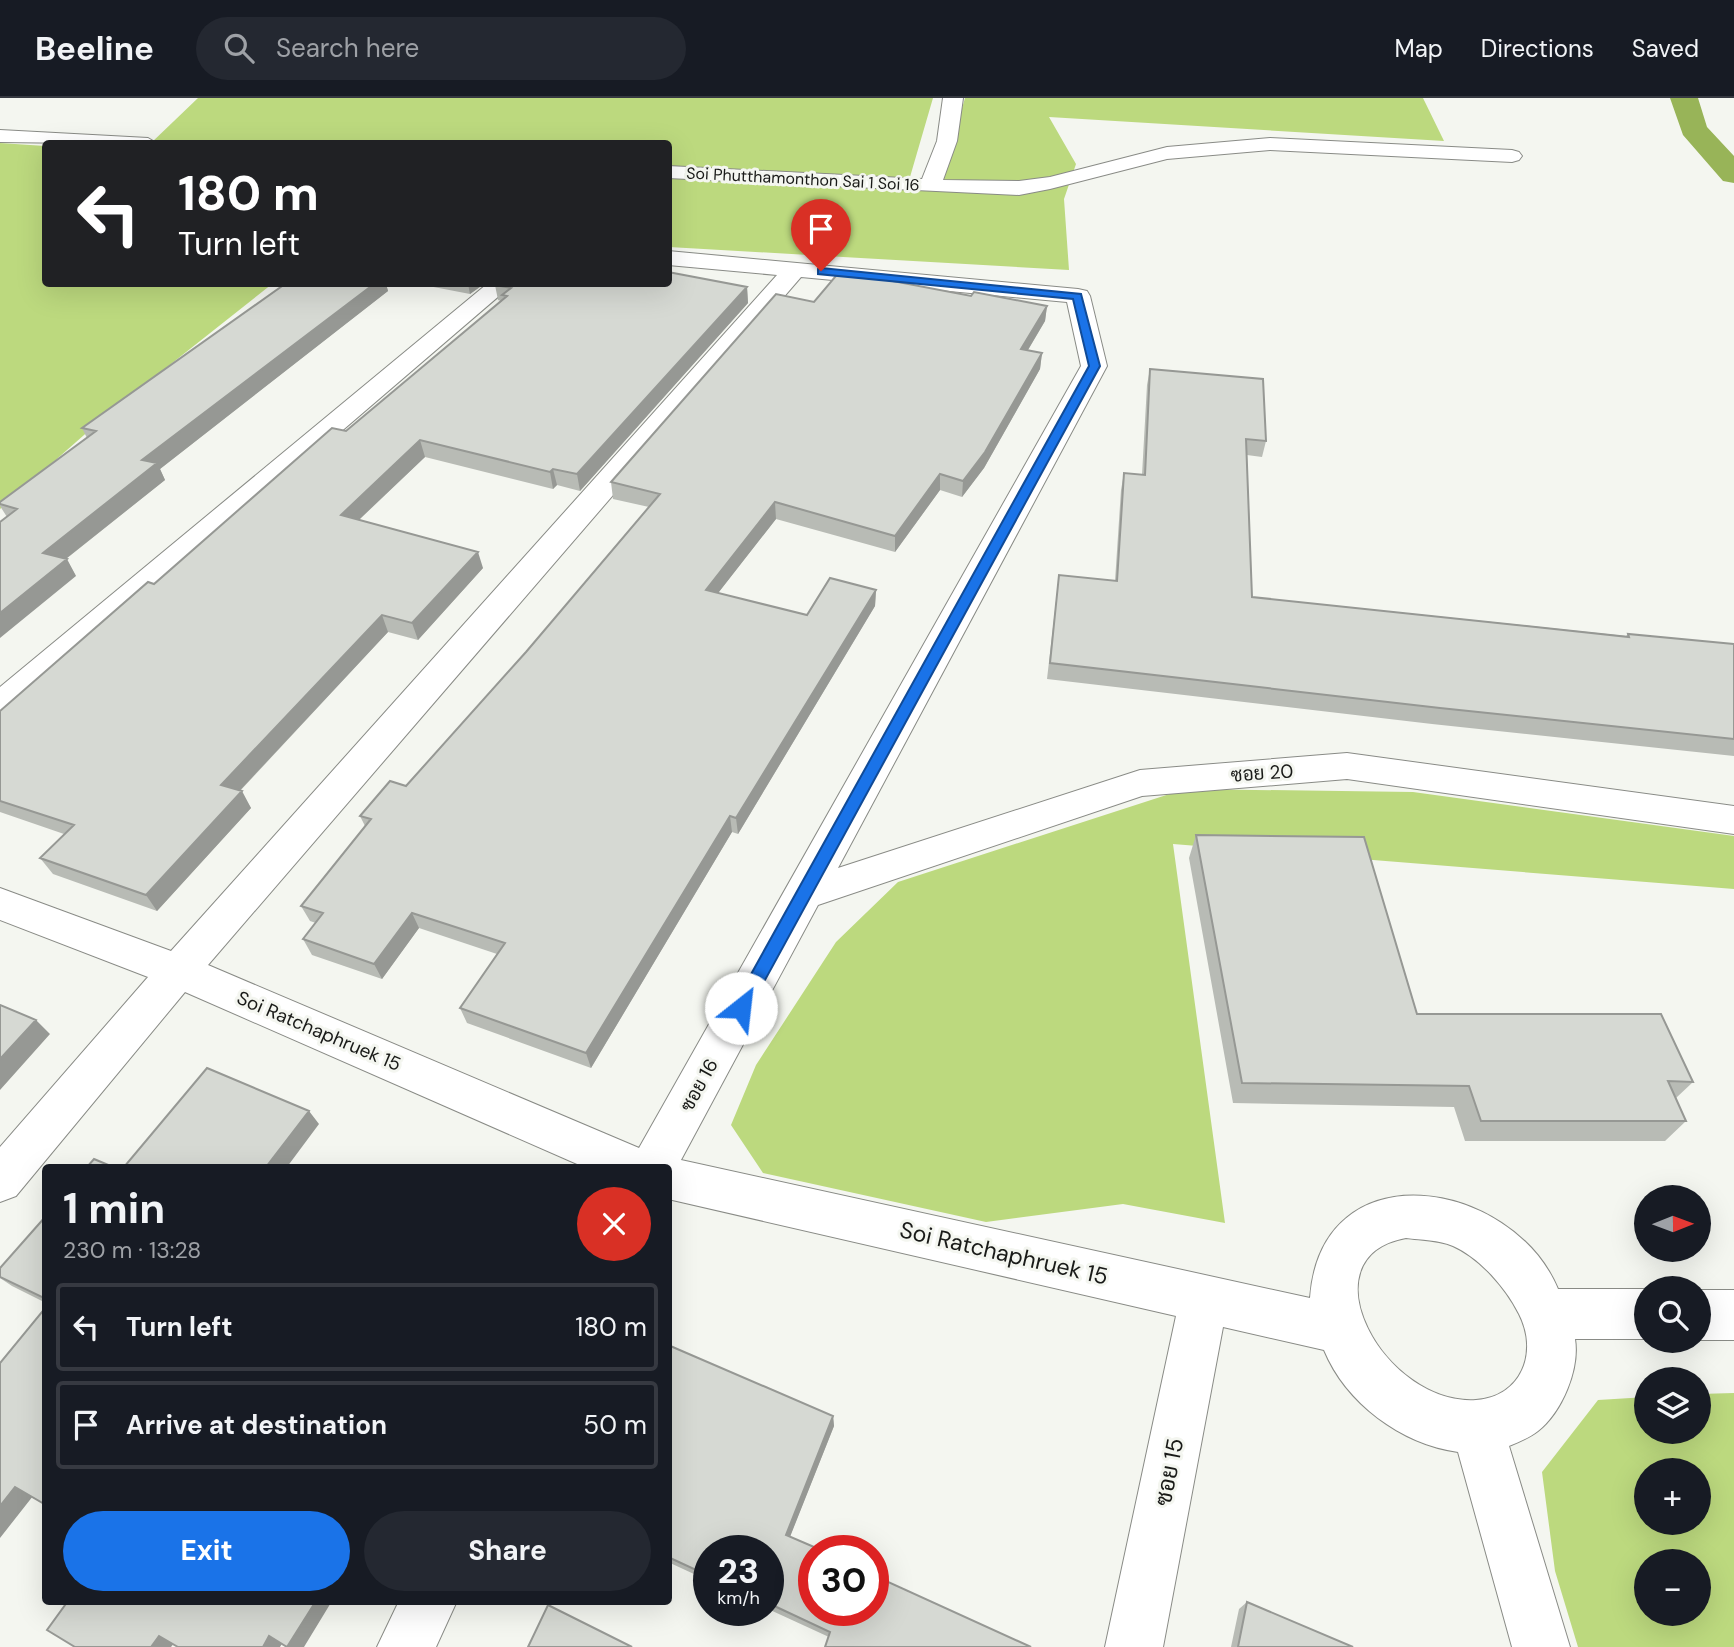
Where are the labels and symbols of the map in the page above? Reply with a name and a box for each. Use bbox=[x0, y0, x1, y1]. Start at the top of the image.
street label: Soi Phutthamonthon Sai 1 Soi 16 bbox=[686, 162, 920, 196]
pin bbox=[791, 199, 851, 271]
street label: ซอย 20 bbox=[1230, 758, 1294, 788]
position arrow bbox=[704, 971, 778, 1045]
street label: Soi Ratchaphruek 15 bbox=[233, 985, 405, 1077]
street label: ซอย 16 bbox=[674, 1054, 724, 1116]
north arrow bbox=[1634, 1185, 1712, 1262]
street label: Soi Ratchaphruek 15 bbox=[897, 1214, 1111, 1292]
street label: ซอย 15 bbox=[1148, 1436, 1190, 1508]
speed limit sign: 30 bbox=[798, 1535, 889, 1626]

